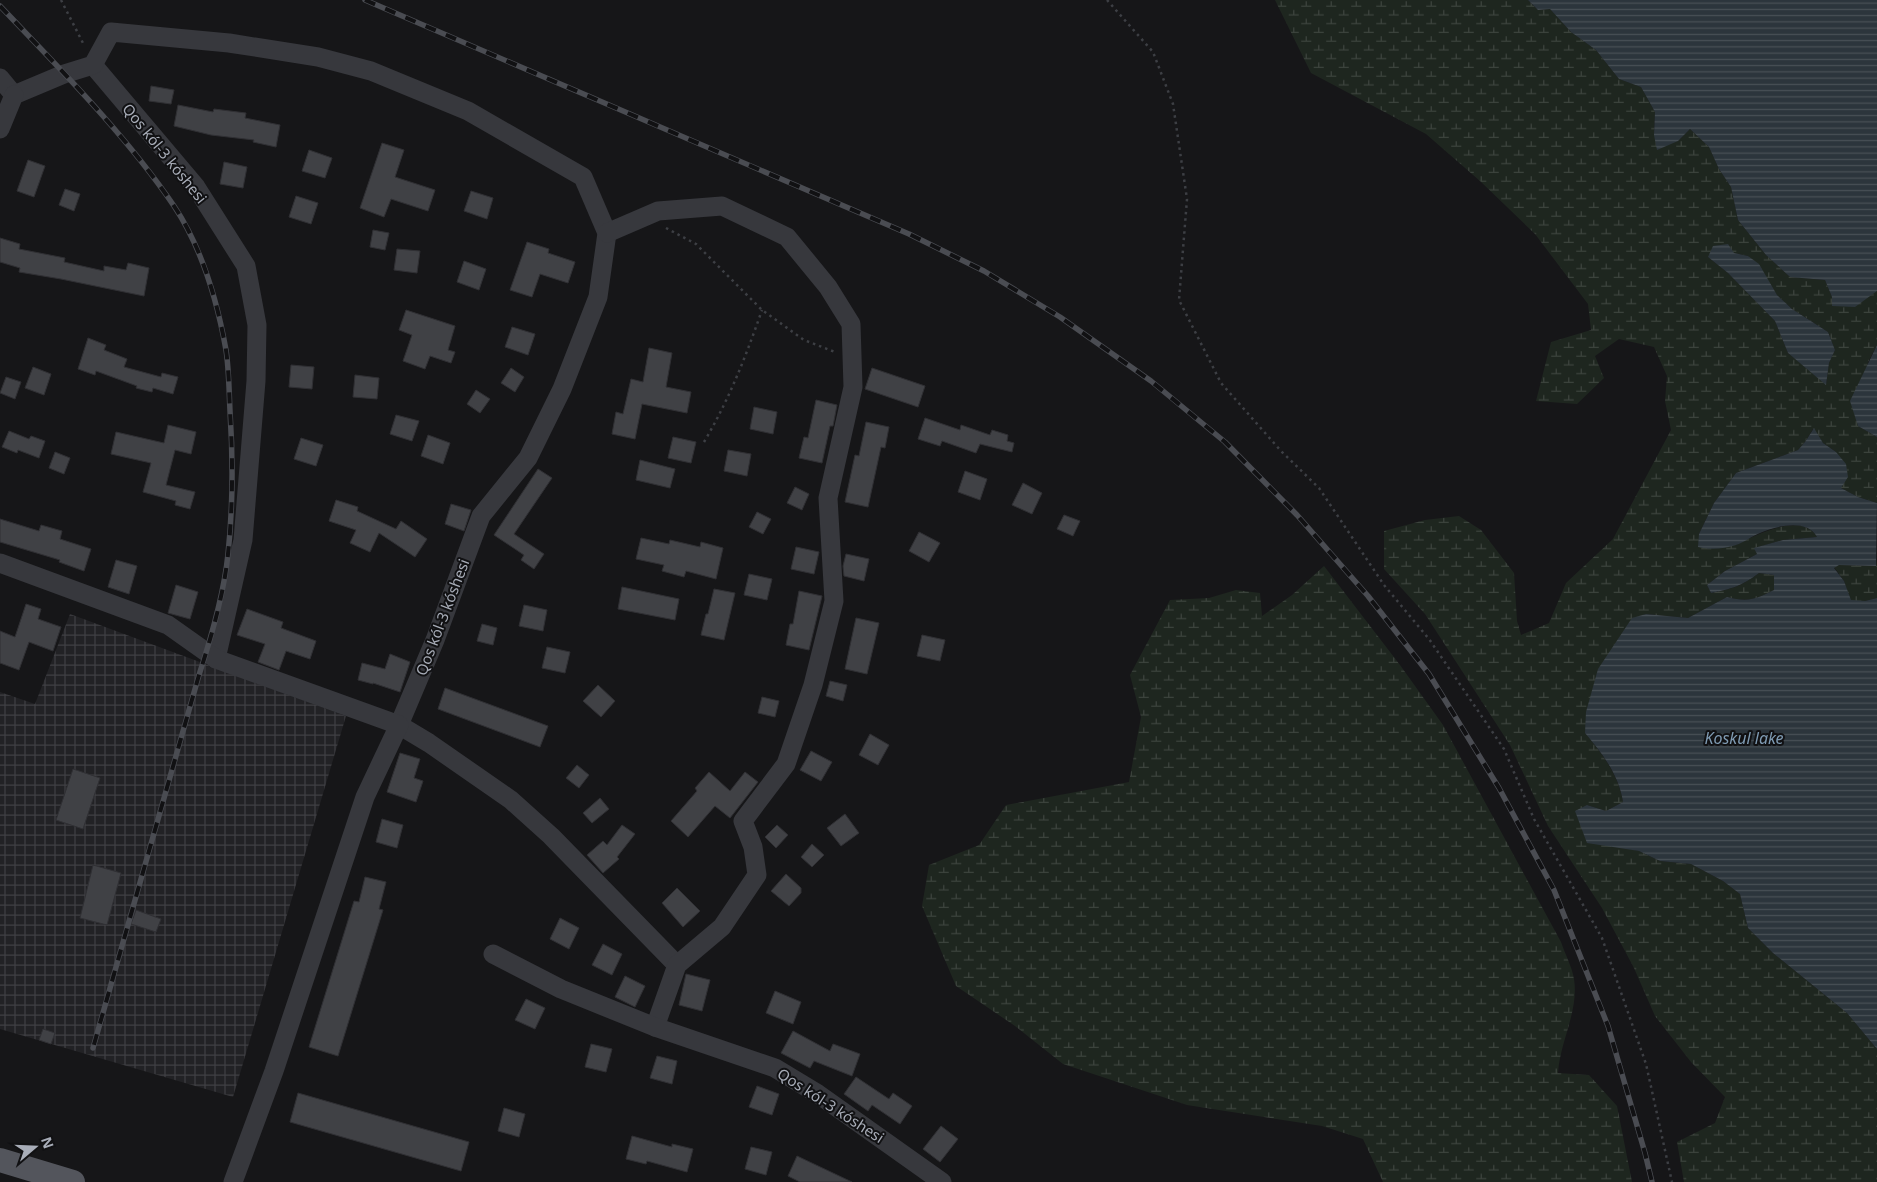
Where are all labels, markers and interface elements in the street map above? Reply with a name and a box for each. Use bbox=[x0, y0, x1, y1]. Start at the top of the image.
street label: Qos kól-3 kóshesi bbox=[118, 99, 212, 207]
street label: Qos kól-3 kóshesi bbox=[411, 556, 473, 678]
water label: Koskul lake bbox=[1704, 727, 1784, 749]
street label: Qos kól-3 kóshesi bbox=[774, 1063, 888, 1147]
north arrow bbox=[10, 1122, 60, 1172]
text: N bbox=[37, 1134, 59, 1151]

